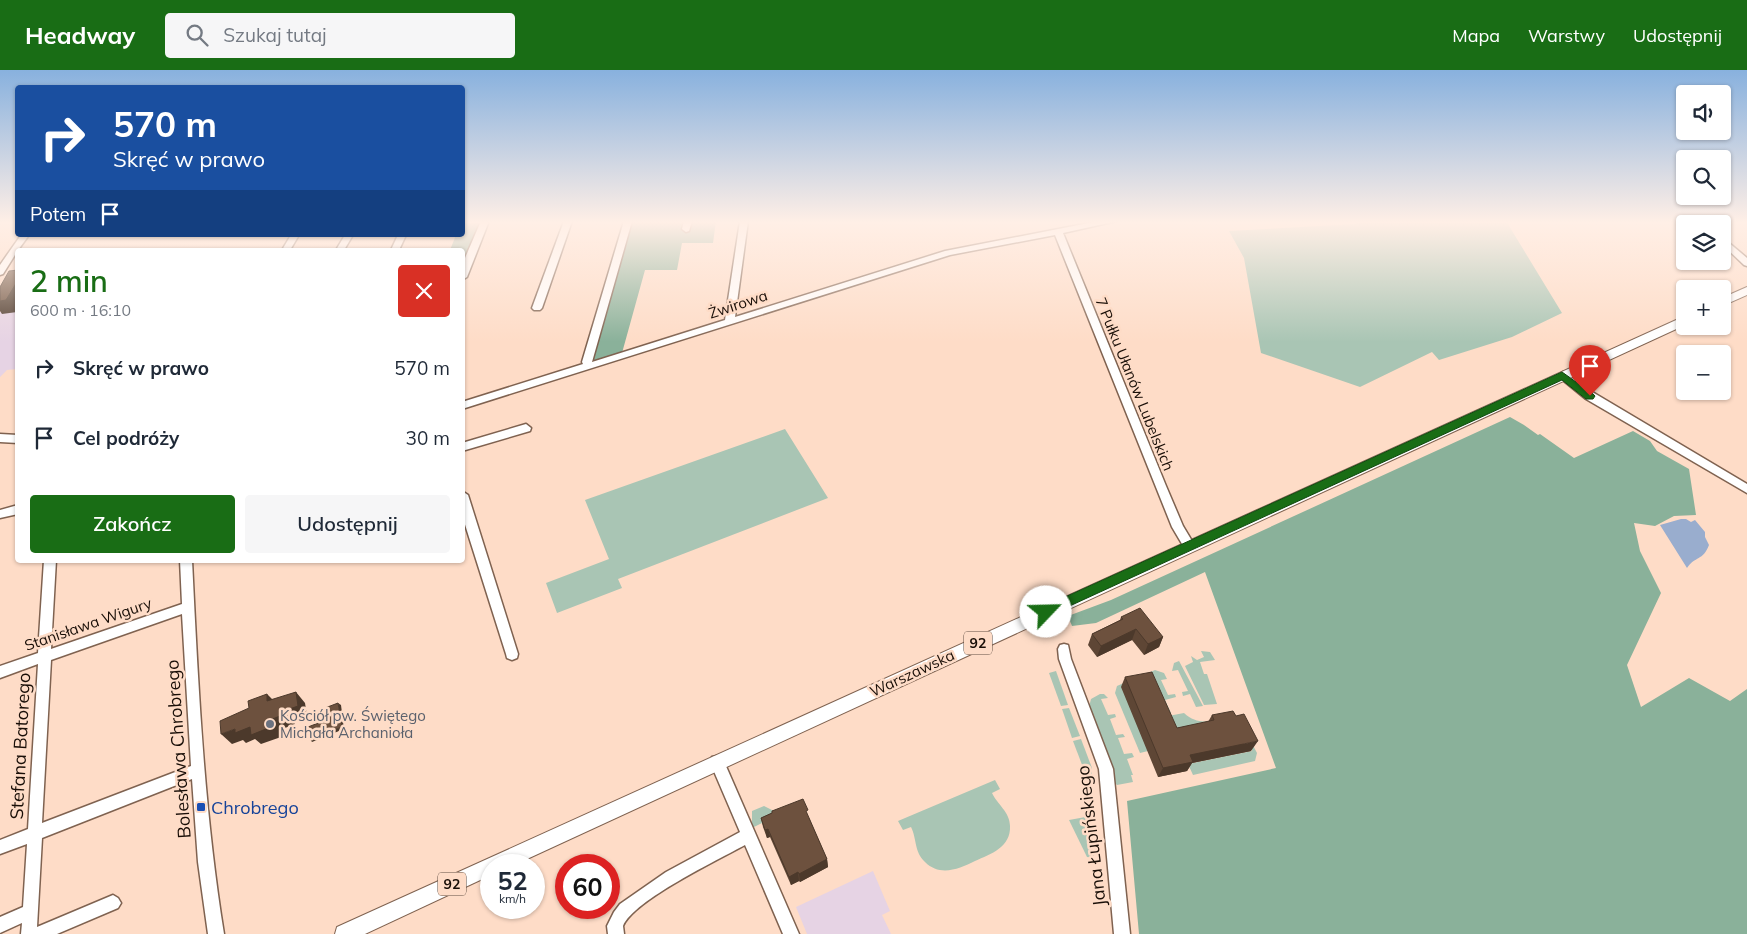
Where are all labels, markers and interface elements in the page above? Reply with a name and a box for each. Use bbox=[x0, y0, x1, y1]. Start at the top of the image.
search box bbox=[165, 13, 515, 58]
text: Headway bbox=[25, 20, 135, 50]
icon: search bbox=[183, 21, 211, 49]
text: Szukaj tutaj bbox=[223, 23, 327, 47]
text: Mapa bbox=[1452, 24, 1500, 47]
text: Warstwy bbox=[1528, 24, 1605, 47]
text: Udostępnij bbox=[1633, 24, 1722, 47]
map controls bbox=[1676, 85, 1731, 400]
button: sound bbox=[1676, 85, 1731, 140]
text: 570 m bbox=[113, 102, 217, 146]
icon: right bbox=[30, 105, 95, 170]
text: Skręć w prawo bbox=[113, 145, 265, 173]
button: search bbox=[1676, 150, 1731, 205]
icon: arrive bbox=[96, 200, 124, 228]
text: Potem bbox=[30, 202, 86, 226]
button: layers bbox=[1676, 215, 1731, 270]
text: 2 min bbox=[30, 262, 108, 300]
button: close bbox=[398, 265, 450, 317]
button: + bbox=[1676, 280, 1731, 335]
street label: Żwirowa bbox=[706, 286, 770, 322]
street label: 7 Pułku Ułanów Lubelskich bbox=[1092, 295, 1178, 473]
text: 600 m · 16:10 bbox=[30, 300, 131, 320]
pin bbox=[1569, 345, 1611, 396]
button: − bbox=[1676, 345, 1731, 400]
icon: arrive bbox=[1576, 352, 1604, 380]
icon: right bbox=[30, 354, 58, 382]
text: Skręć w prawo bbox=[73, 356, 209, 380]
text: 570 m bbox=[394, 356, 450, 380]
icon: arrive bbox=[30, 424, 58, 452]
text: Cel podróży bbox=[73, 426, 179, 450]
text: 30 m bbox=[406, 426, 450, 450]
button: Zakończ bbox=[30, 495, 235, 553]
button: Udostępnij bbox=[245, 495, 450, 553]
position arrow bbox=[1019, 585, 1071, 637]
street label: Stanisława Wigury bbox=[22, 593, 154, 655]
road number: 92 bbox=[964, 632, 992, 654]
street label: Warszawska bbox=[867, 645, 957, 701]
street label: Bolesława Chrobrego bbox=[160, 659, 196, 839]
street label: Stefana Batorego bbox=[5, 672, 35, 820]
place label: Kościół pw. Świętego Michała Archanioła bbox=[280, 706, 426, 742]
marker: Kościół pw. Świętego Michała Archanioła bbox=[264, 718, 276, 730]
street label: Jana Łupińskiego bbox=[1071, 764, 1111, 908]
place label: Chrobrego bbox=[211, 796, 299, 819]
marker: Chrobrego bbox=[195, 801, 207, 813]
speed limit sign: 60 bbox=[555, 854, 620, 919]
text: 52 bbox=[497, 865, 528, 896]
road number: 92 bbox=[438, 872, 466, 896]
text: km/h bbox=[499, 891, 526, 906]

